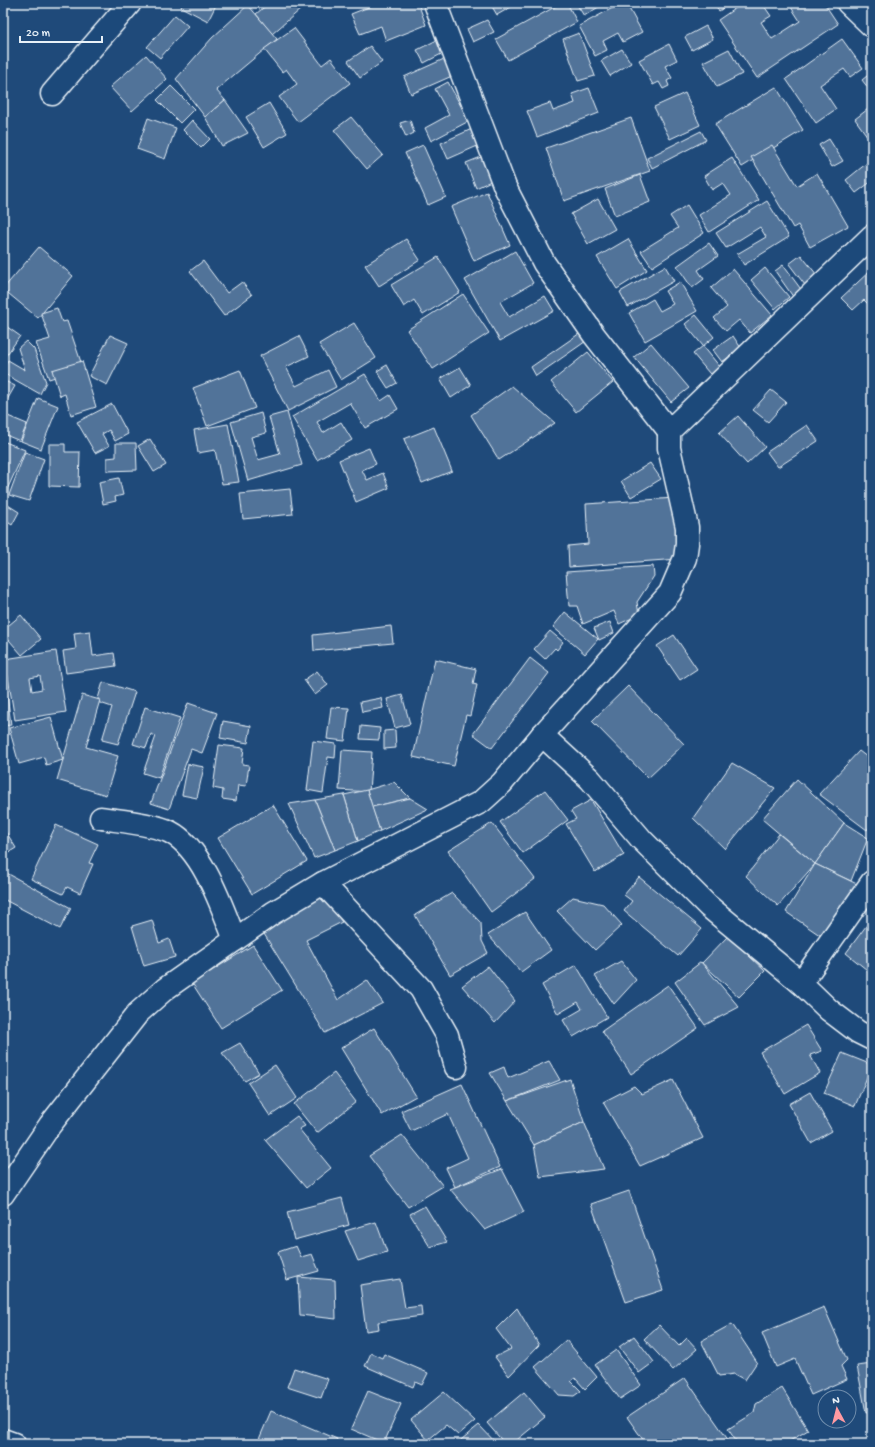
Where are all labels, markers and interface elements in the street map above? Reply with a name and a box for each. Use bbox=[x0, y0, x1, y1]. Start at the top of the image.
scale bar bbox=[20, 18, 102, 44]
text: 20 m bbox=[26, 27, 51, 41]
north arrow bbox=[817, 1389, 857, 1429]
text: N bbox=[832, 1395, 840, 1407]

